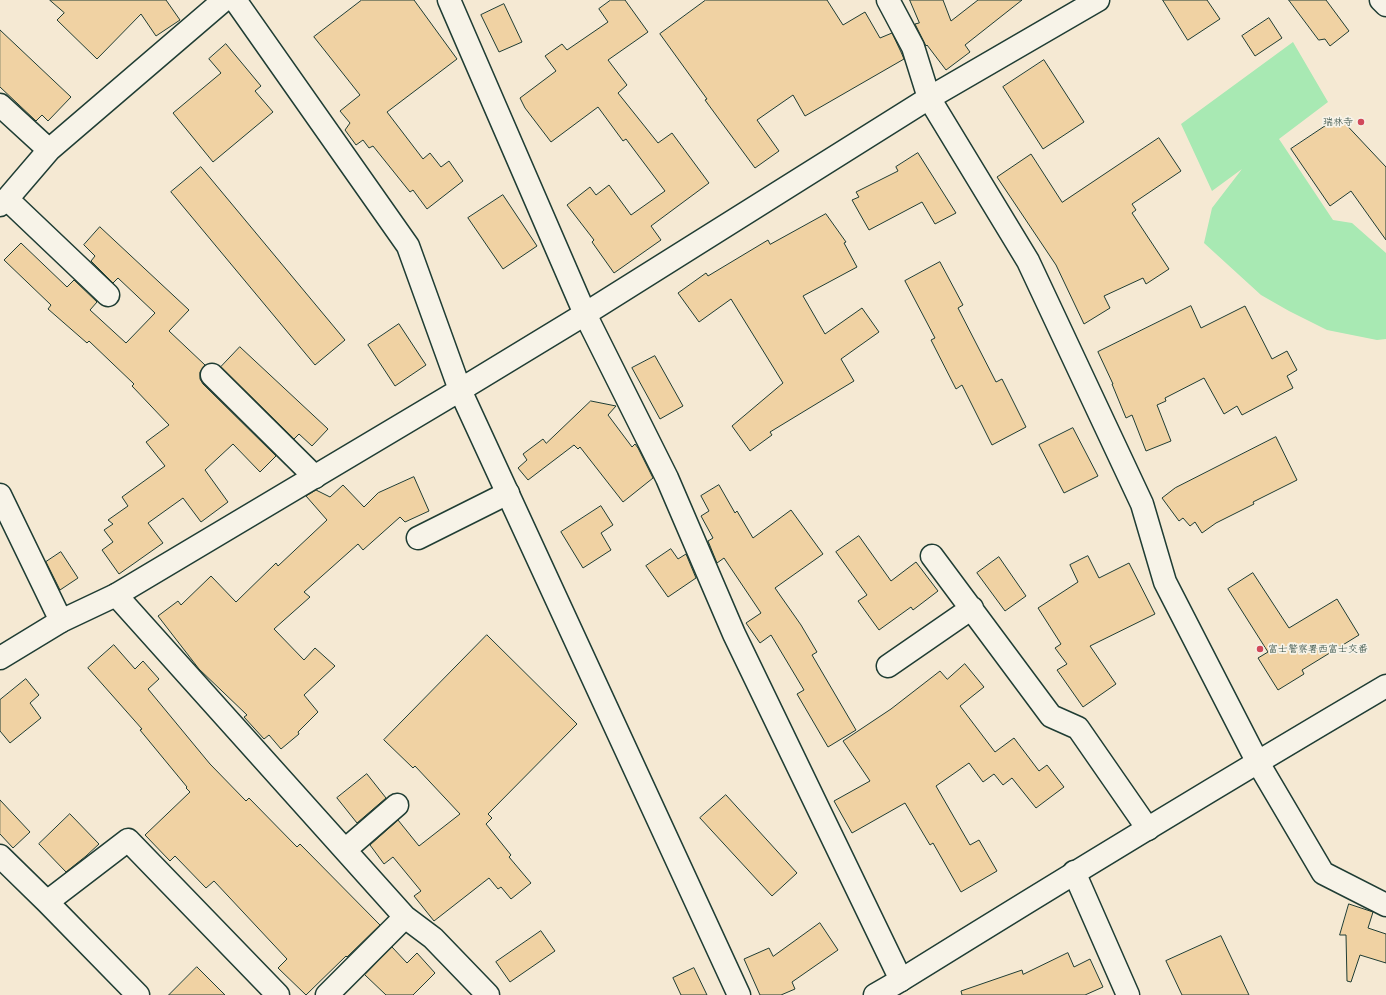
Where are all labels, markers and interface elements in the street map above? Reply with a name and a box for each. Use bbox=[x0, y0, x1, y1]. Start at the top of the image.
place label: 瑞林寺 bbox=[1323, 116, 1353, 128]
marker: 瑞林寺 bbox=[1356, 117, 1366, 127]
place label: 富士警察署西富士交番 bbox=[1268, 643, 1368, 655]
marker: 富士警察署西富士交番 bbox=[1255, 644, 1265, 654]

